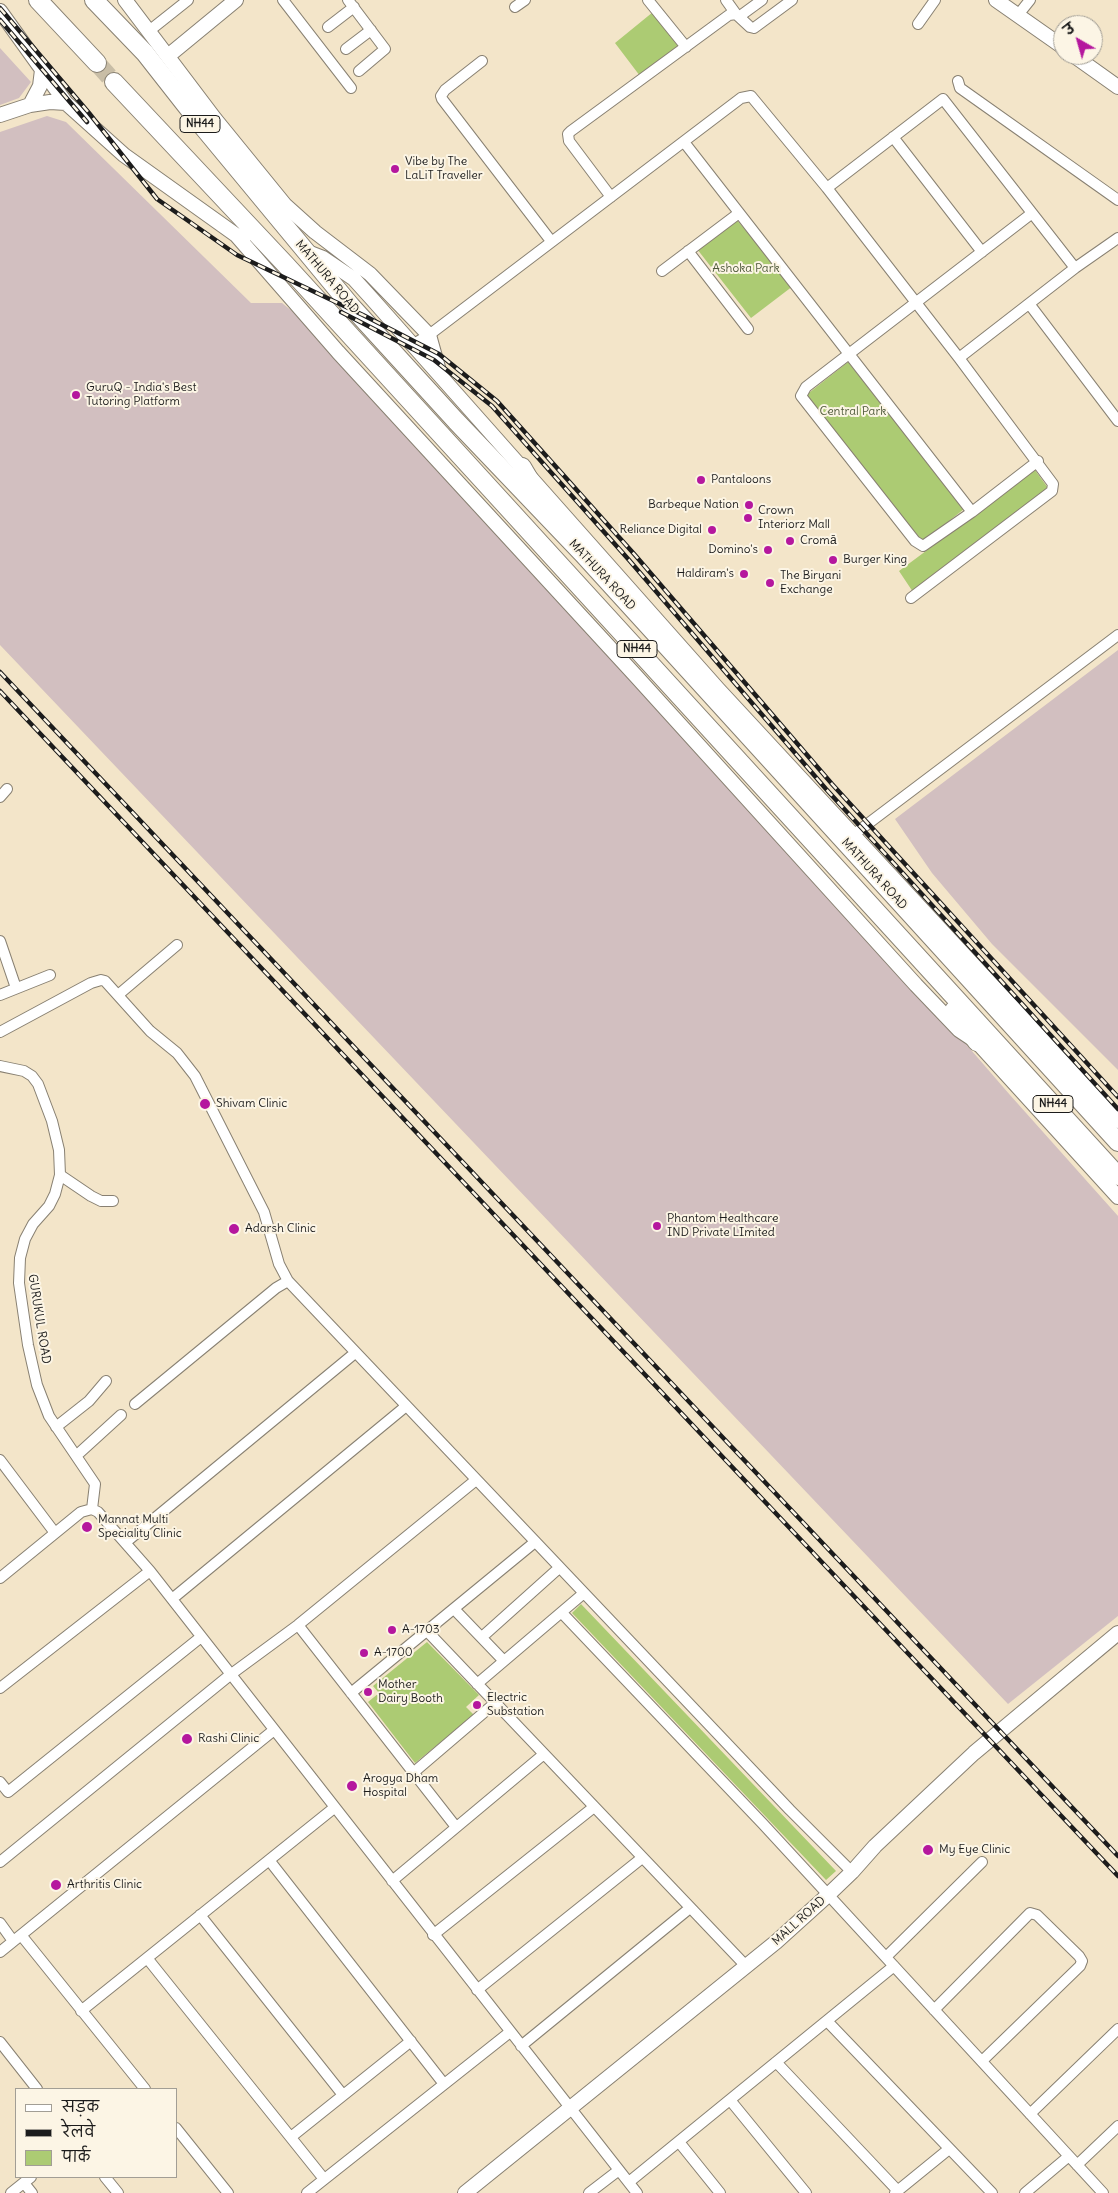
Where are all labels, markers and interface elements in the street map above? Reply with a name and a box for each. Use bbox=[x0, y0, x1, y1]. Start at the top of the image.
north arrow bbox=[1053, 15, 1103, 65]
text: उ bbox=[1060, 19, 1079, 39]
road number: NH44 bbox=[180, 116, 220, 132]
place label: Vibe by The LaLiT Traveller bbox=[405, 155, 483, 183]
marker: Vibe by The LaLiT Traveller bbox=[389, 163, 401, 175]
street label: MATHURA ROAD bbox=[292, 237, 362, 317]
park label: Ashoka Park bbox=[712, 262, 780, 276]
place label: GuruQ - India's Best Tutoring Platform bbox=[86, 381, 197, 409]
marker: GuruQ - India's Best Tutoring Platform bbox=[70, 389, 82, 401]
park label: Central Park bbox=[820, 405, 886, 419]
place label: Pantaloons bbox=[711, 473, 771, 487]
marker: Pantaloons bbox=[695, 474, 707, 486]
place label: Barbeque Nation bbox=[648, 498, 739, 512]
marker: Barbeque Nation bbox=[743, 499, 755, 511]
place label: Crown Interiorz Mall bbox=[758, 504, 830, 532]
marker: Crown Interiorz Mall bbox=[742, 512, 754, 524]
place label: Reliance Digital bbox=[620, 523, 702, 537]
marker: Reliance Digital bbox=[706, 524, 718, 536]
place label: Cromā bbox=[800, 534, 837, 548]
marker: Cromā bbox=[784, 535, 796, 547]
street label: MATHURA ROAD bbox=[566, 537, 638, 613]
place label: Domino's bbox=[708, 543, 758, 557]
marker: Domino's bbox=[762, 544, 774, 556]
place label: Burger King bbox=[843, 553, 907, 567]
marker: Burger King bbox=[827, 554, 839, 566]
place label: Haldiram's bbox=[676, 567, 734, 581]
marker: Haldiram's bbox=[738, 568, 750, 580]
place label: The Biryani Exchange bbox=[780, 569, 841, 597]
marker: The Biryani Exchange bbox=[764, 577, 776, 589]
road number: NH44 bbox=[617, 641, 657, 658]
street label: MATHURA ROAD bbox=[838, 835, 910, 913]
road number: NH44 bbox=[1033, 1096, 1073, 1112]
marker: Shivam Clinic bbox=[198, 1097, 212, 1111]
place label: Shivam Clinic bbox=[216, 1097, 287, 1111]
place label: Phantom Healthcare IND Private LImited bbox=[667, 1212, 778, 1240]
marker: Phantom Healthcare IND Private LImited bbox=[651, 1220, 663, 1232]
marker: Adarsh Clinic bbox=[227, 1222, 241, 1236]
place label: Adarsh Clinic bbox=[245, 1222, 316, 1236]
street label: GURUKUL ROAD bbox=[25, 1273, 53, 1365]
place label: Mannat Multi Speciality Clinic bbox=[98, 1513, 182, 1541]
marker: Mannat Multi Speciality Clinic bbox=[80, 1520, 94, 1534]
place label: A-1703 bbox=[402, 1623, 440, 1637]
marker: A-1703 bbox=[386, 1624, 398, 1636]
place label: A-1700 bbox=[374, 1646, 413, 1660]
marker: A-1700 bbox=[358, 1647, 370, 1659]
place label: Mother Dairy Booth bbox=[378, 1678, 443, 1706]
marker: Mother Dairy Booth bbox=[362, 1686, 374, 1698]
place label: Electric Substation bbox=[487, 1691, 544, 1719]
marker: Electric Substation bbox=[471, 1699, 483, 1711]
marker: Rashi Clinic bbox=[180, 1732, 194, 1746]
place label: Rashi Clinic bbox=[198, 1732, 259, 1746]
place label: Arogya Dham Hospital bbox=[363, 1772, 438, 1800]
marker: Arogya Dham Hospital bbox=[345, 1779, 359, 1793]
marker: My Eye Clinic bbox=[921, 1843, 935, 1857]
place label: My Eye Clinic bbox=[939, 1843, 1010, 1857]
marker: Arthritis Clinic bbox=[49, 1878, 63, 1892]
place label: Arthritis Clinic bbox=[67, 1878, 142, 1892]
street label: MALL ROAD bbox=[769, 1893, 829, 1949]
legend bbox=[15, 2088, 178, 2178]
text: सड़क bbox=[62, 2097, 99, 2116]
text: रेलवे bbox=[62, 2122, 95, 2141]
text: पार्क bbox=[62, 2147, 90, 2166]

